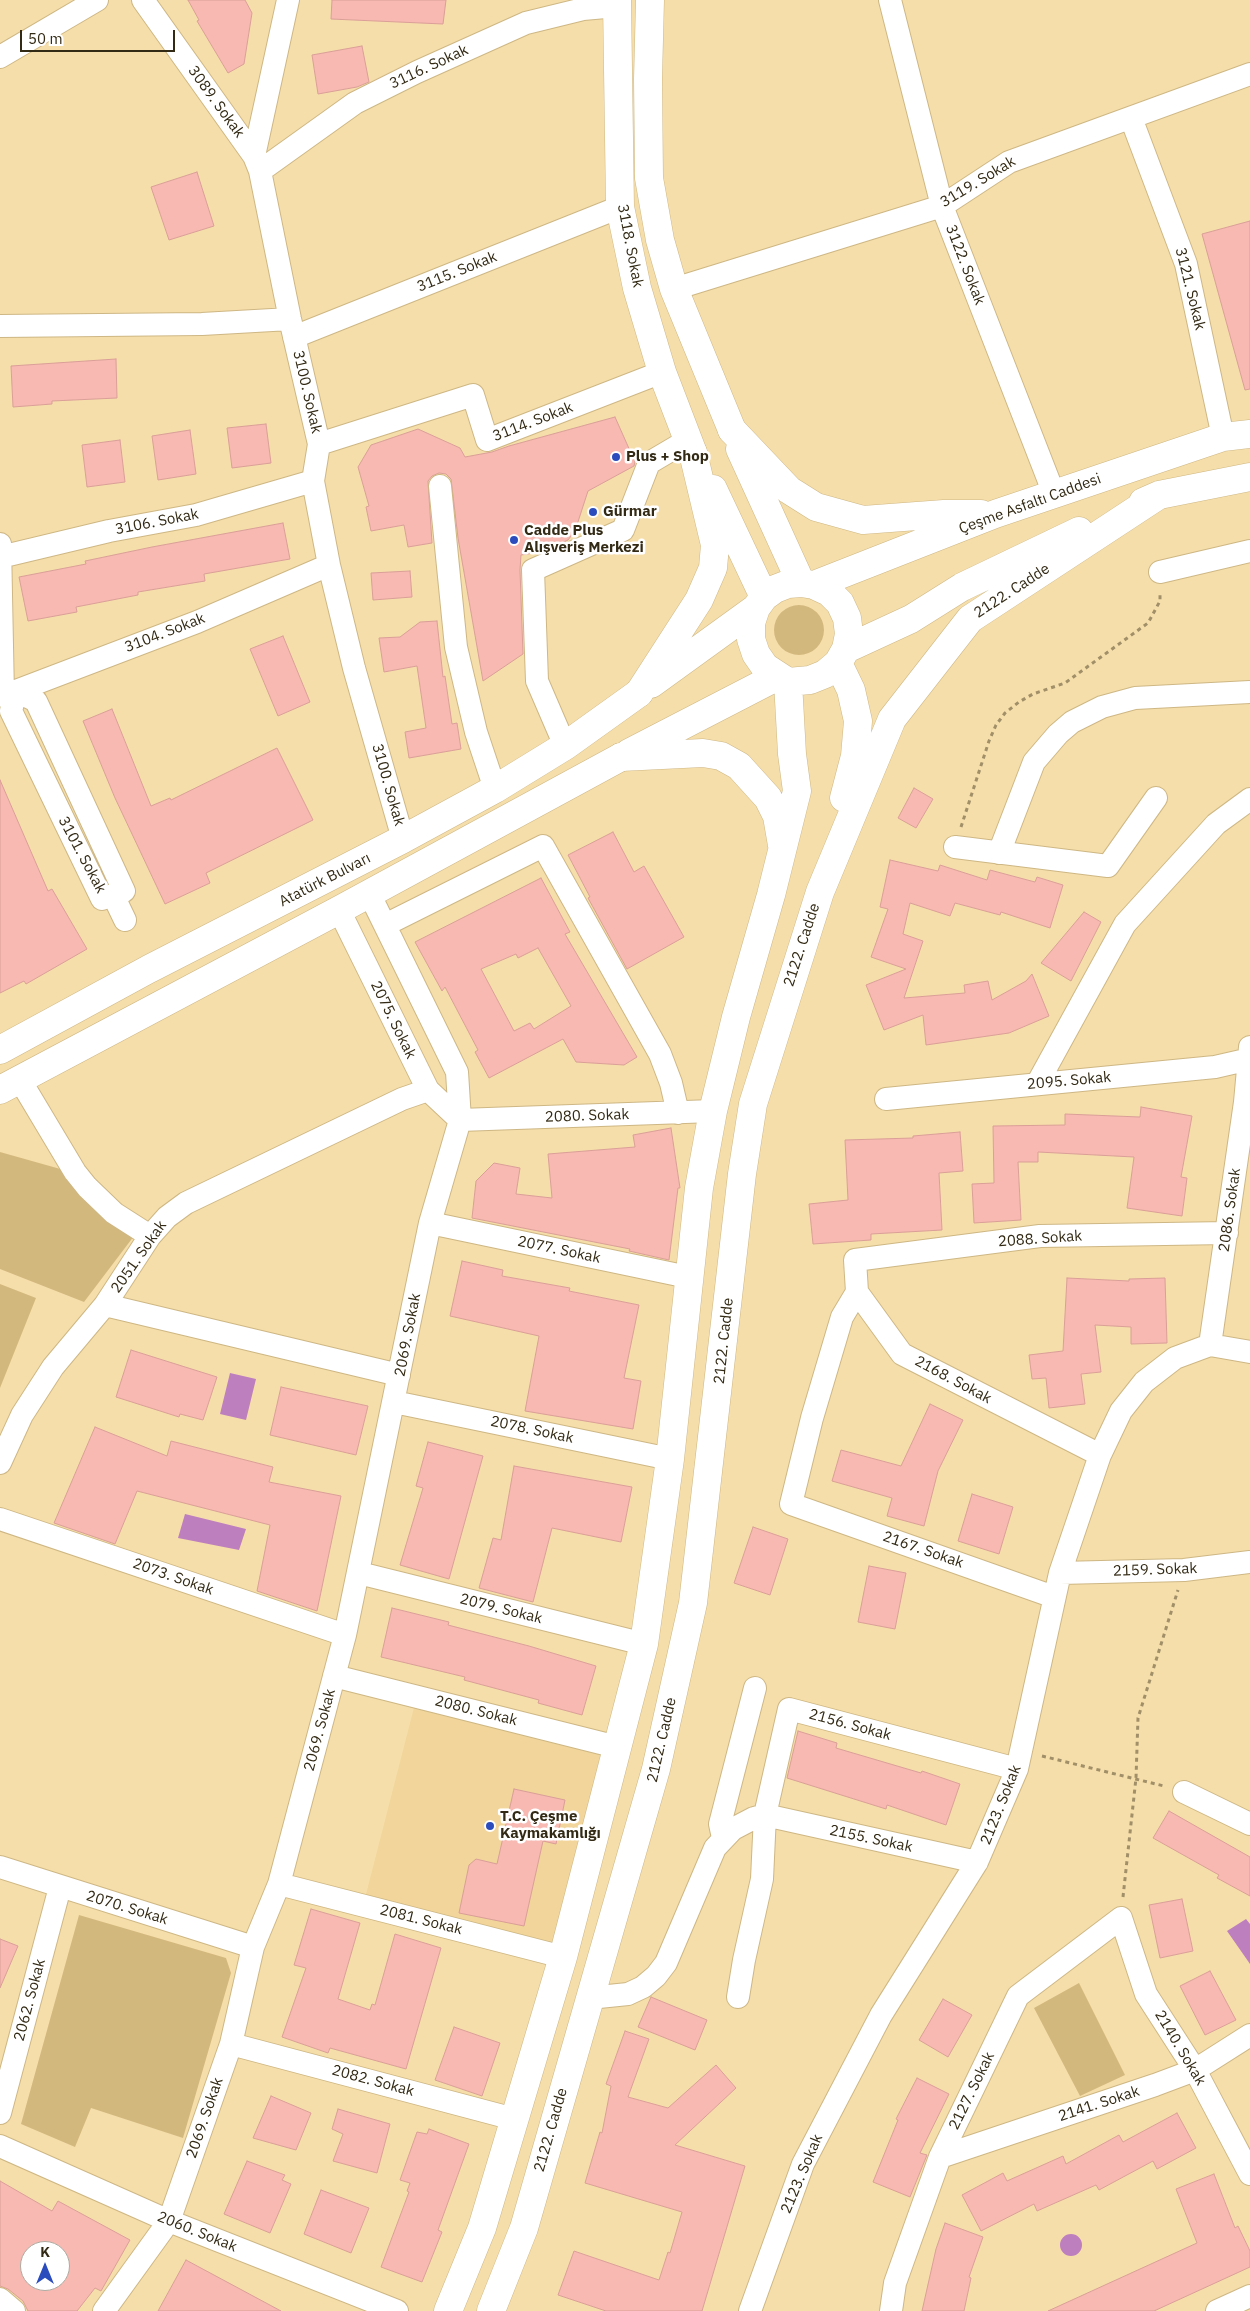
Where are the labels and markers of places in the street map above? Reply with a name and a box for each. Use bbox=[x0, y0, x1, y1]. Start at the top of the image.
place label: Plus + Shop bbox=[626, 448, 709, 466]
marker: Plus + Shop bbox=[610, 451, 622, 463]
place label: Gürmar bbox=[603, 503, 657, 521]
marker: Gürmar bbox=[587, 506, 599, 518]
place label: Cadde Plus Alışveriş Merkezi bbox=[524, 522, 644, 557]
marker: Cadde Plus Alışveriş Merkezi bbox=[508, 534, 520, 546]
place label: T.C. Çeşme Kaymakamlığı bbox=[500, 1808, 601, 1843]
marker: T.C. Çeşme Kaymakamlığı bbox=[484, 1820, 496, 1832]

